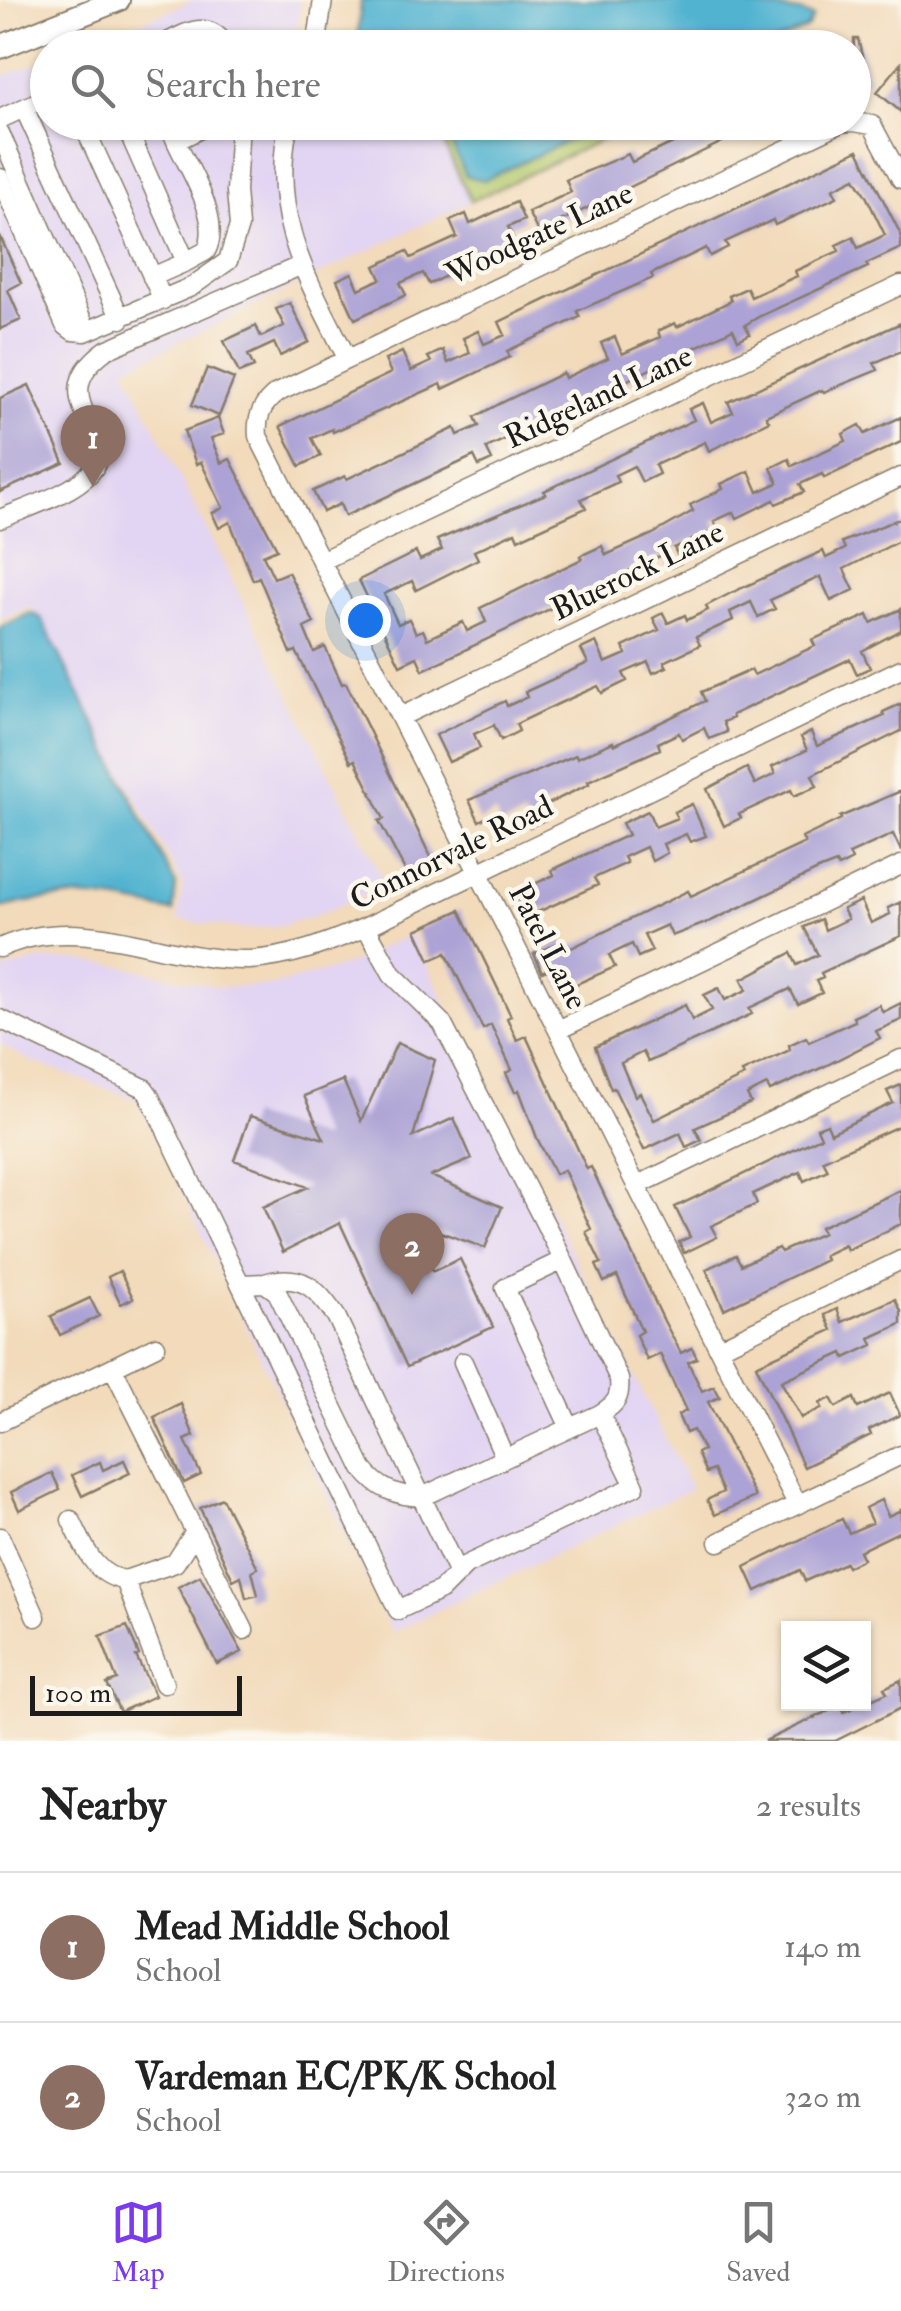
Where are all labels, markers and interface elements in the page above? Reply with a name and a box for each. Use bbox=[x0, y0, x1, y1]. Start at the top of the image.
search box bbox=[30, 30, 871, 140]
icon: search bbox=[65, 58, 120, 113]
text: Search here bbox=[145, 61, 321, 109]
street label: Woodgate Lane bbox=[439, 173, 639, 295]
street label: Ridgeland Lane bbox=[498, 336, 699, 458]
pin: 1 bbox=[61, 404, 126, 487]
street label: Bluerock Lane bbox=[545, 512, 730, 630]
your location bbox=[340, 595, 391, 646]
street label: Connorvale Road bbox=[343, 786, 560, 919]
street label: Patel Lane bbox=[499, 877, 597, 1016]
pin: 2 bbox=[380, 1212, 444, 1295]
map controls bbox=[781, 1621, 871, 1711]
button: layers bbox=[781, 1621, 871, 1711]
scale bar bbox=[30, 1671, 242, 1716]
text: 100 m bbox=[45, 1676, 111, 1711]
text: Nearby bbox=[40, 1780, 166, 1832]
text: 2 results bbox=[756, 1786, 861, 1826]
text: Mead Middle School bbox=[135, 1903, 449, 1951]
text: 1 bbox=[67, 1927, 78, 1967]
text: 140 m bbox=[784, 1927, 861, 1967]
text: School bbox=[135, 1951, 221, 1991]
text: Vardeman EC/PK/K School bbox=[135, 2053, 556, 2101]
text: 2 bbox=[64, 2077, 81, 2117]
text: 320 m bbox=[785, 2077, 861, 2117]
text: School bbox=[135, 2101, 221, 2141]
tab: Map bbox=[111, 2195, 166, 2290]
tab: Directions bbox=[387, 2195, 505, 2290]
tab: Saved bbox=[726, 2195, 790, 2290]

